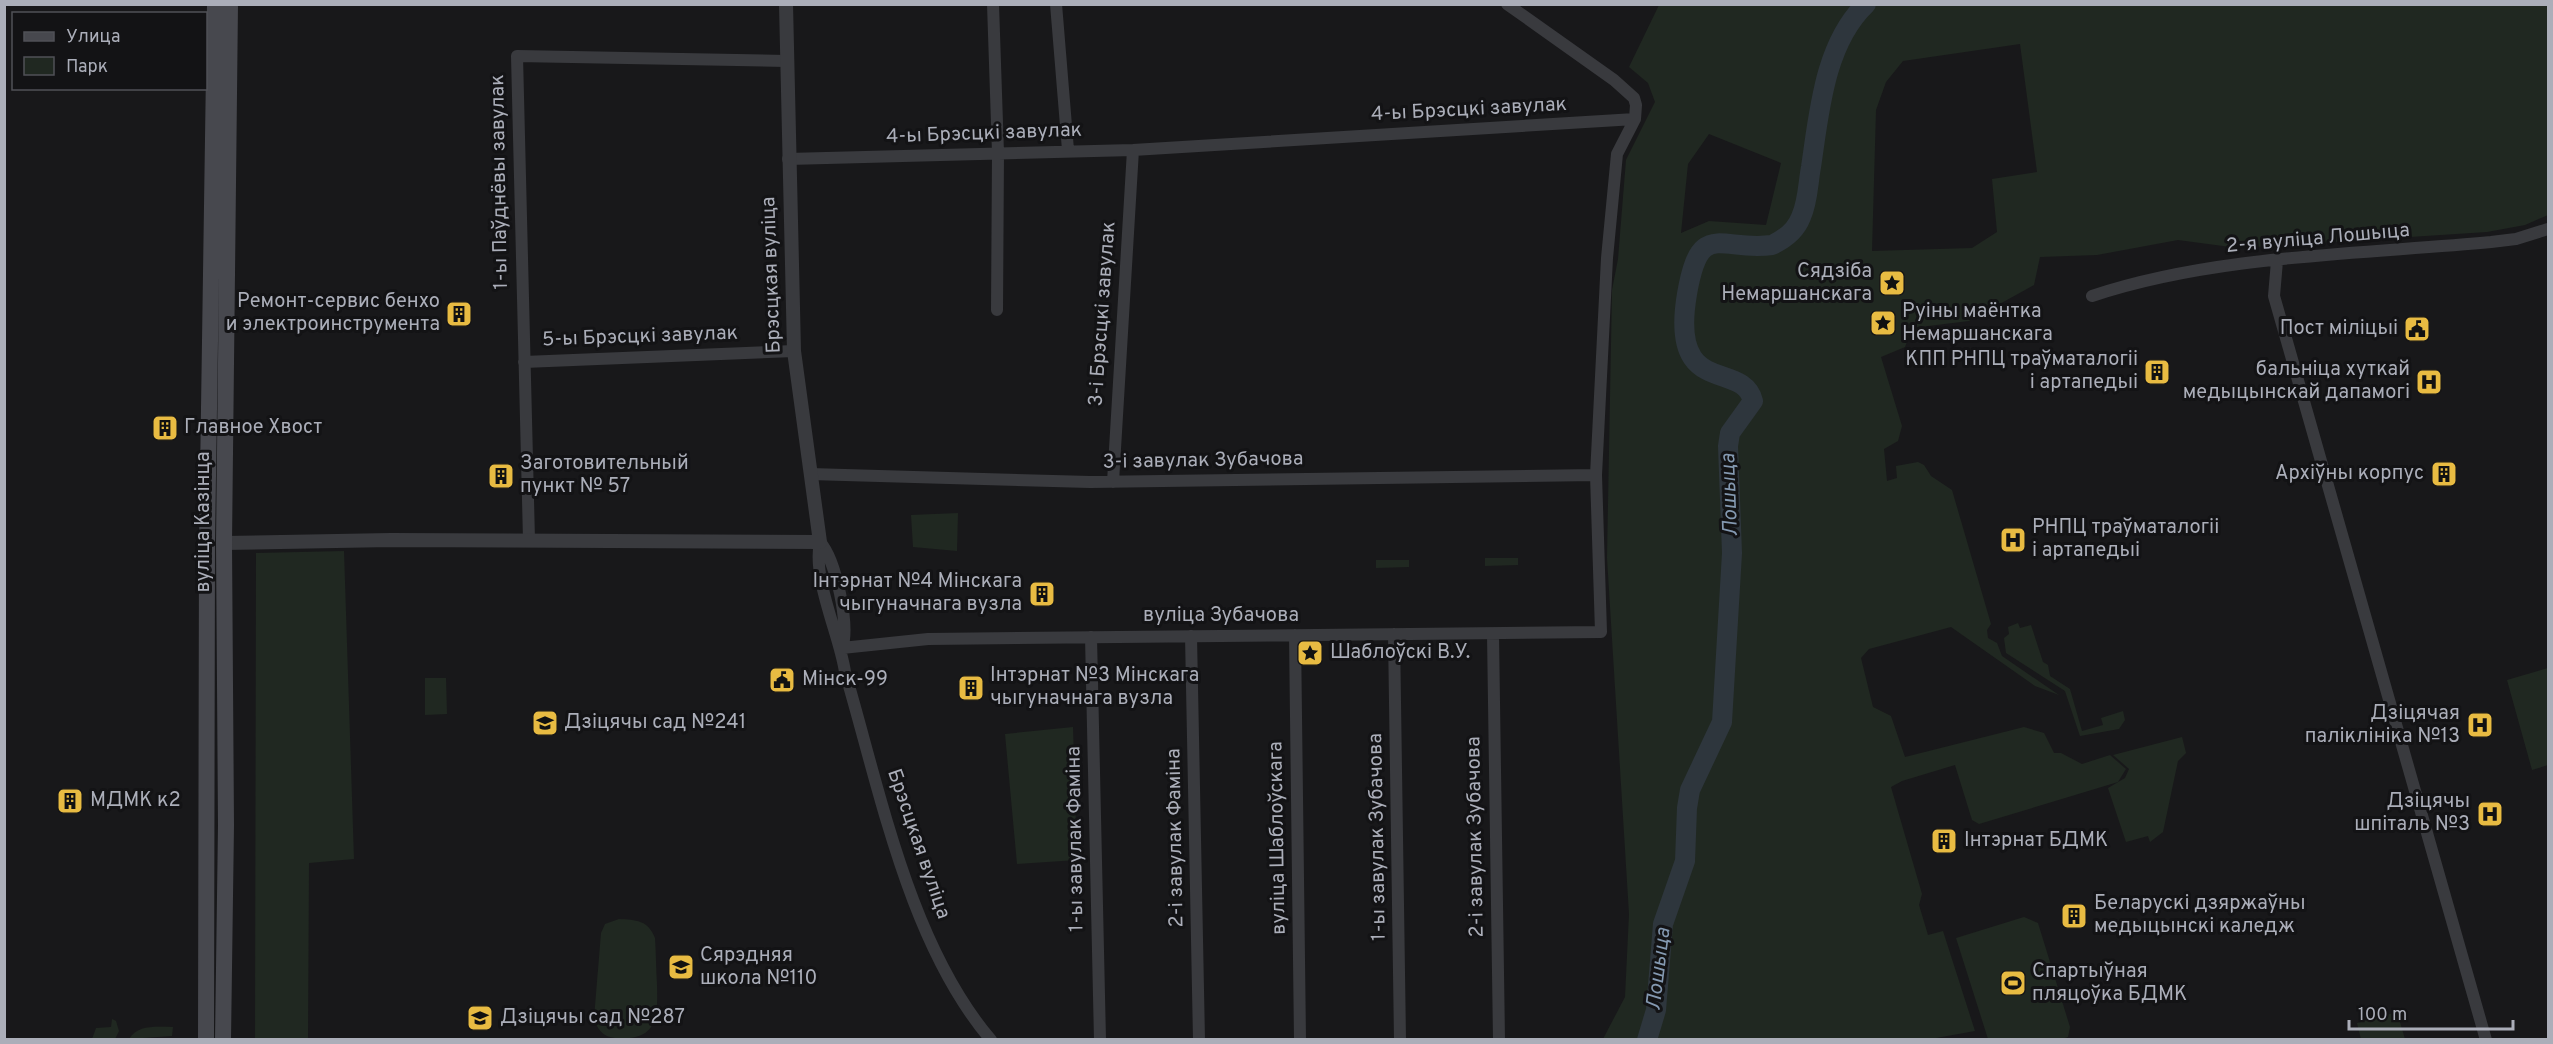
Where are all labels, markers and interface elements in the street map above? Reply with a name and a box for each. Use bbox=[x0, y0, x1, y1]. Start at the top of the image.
legend bbox=[12, 12, 207, 90]
text: Улица bbox=[66, 26, 120, 49]
text: Парк bbox=[66, 56, 108, 79]
street label: 1-ы Паўднёвы завулак bbox=[485, 74, 515, 290]
street label: 4-ы Брэсцкі завулак bbox=[1370, 92, 1568, 128]
street label: 4-ы Брэсцкі завулак bbox=[886, 118, 1082, 150]
street label: Брэсцкая вуліца bbox=[756, 196, 788, 354]
street label: 2-я вуліца Лошыца bbox=[2225, 218, 2411, 260]
street label: 3-і Брэсцкі завулак bbox=[1084, 221, 1122, 407]
place label: Сядзіба Немаршанскага bbox=[1721, 259, 1872, 308]
place icon: Сядзіба Немаршанскага bbox=[1877, 268, 1907, 298]
place label: Ремонт-сервис бенхо и электроинструмента bbox=[226, 289, 440, 338]
building icon: Ремонт-сервис бенхо и электроинструмента bbox=[444, 299, 474, 329]
place label: Руіны маёнтка Немаршанскага bbox=[1902, 299, 2053, 348]
place icon: Руіны маёнтка Немаршанскага bbox=[1868, 308, 1898, 338]
public building icon: Пост міліцыі bbox=[2402, 314, 2432, 344]
place label: Пост міліцыі bbox=[2280, 316, 2398, 342]
street label: 5-ы Брэсцкі завулак bbox=[542, 321, 738, 353]
place label: КПП РНПЦ траўматалогіі і артапедыі bbox=[1905, 347, 2138, 396]
building icon: КПП РНПЦ траўматалогіі і артапедыі bbox=[2142, 357, 2172, 387]
place label: бальніца хуткай медыцынскай дапамогі bbox=[2183, 357, 2410, 406]
hospital icon: бальніца хуткай медыцынскай дапамогі bbox=[2414, 367, 2444, 397]
building icon: Главное Хвост bbox=[150, 413, 180, 443]
place label: Главное Хвост bbox=[184, 415, 322, 441]
street label: 3-і завулак Зубачова bbox=[1102, 446, 1304, 476]
street label: вуліца Казінца bbox=[191, 451, 217, 593]
place label: Заготовительный пункт № 57 bbox=[520, 451, 689, 500]
water label: Лошыца bbox=[1715, 453, 1745, 537]
building icon: Архіўны корпус bbox=[2429, 459, 2459, 489]
building icon: Заготовительный пункт № 57 bbox=[486, 461, 516, 491]
place label: Архіўны корпус bbox=[2275, 461, 2424, 487]
place label: РНПЦ траўматалогіі і артапедыі bbox=[2032, 515, 2219, 564]
hospital icon: РНПЦ траўматалогіі і артапедыі bbox=[1998, 525, 2028, 555]
place label: Інтэрнат №4 Мінскага чыгуначнага вузла bbox=[812, 569, 1022, 618]
building icon: Інтэрнат №4 Мінскага чыгуначнага вузла bbox=[1027, 579, 1057, 609]
street label: вуліца Зубачова bbox=[1143, 603, 1299, 629]
place icon: Шаблоўскі В.У. bbox=[1295, 638, 1325, 668]
place label: Шаблоўскі В.У. bbox=[1330, 640, 1470, 666]
place label: Інтэрнат №3 Мінскага чыгуначнага вузла bbox=[990, 663, 1199, 712]
public building icon: Мінск-99 bbox=[767, 665, 797, 695]
place label: Мінск-99 bbox=[802, 667, 888, 693]
building icon: Інтэрнат №3 Мінскага чыгуначнага вузла bbox=[956, 673, 986, 703]
place label: Дзіцячая паліклініка №13 bbox=[2305, 701, 2460, 750]
school or university icon: Дзіцячы сад №241 bbox=[530, 708, 560, 738]
place label: Дзіцячы сад №241 bbox=[564, 710, 746, 736]
hospital icon: Дзіцячая паліклініка №13 bbox=[2465, 710, 2495, 740]
street label: 1-ы завулак Зубачова bbox=[1363, 733, 1393, 941]
street label: 2-і завулак Зубачова bbox=[1461, 736, 1491, 938]
street label: вуліца Шаблоўскага bbox=[1263, 741, 1293, 935]
street label: 1-ы завулак Фаміна bbox=[1061, 746, 1091, 932]
street label: 2-і завулак Фаміна bbox=[1161, 748, 1191, 928]
street label: Брэсцкая вуліца bbox=[880, 766, 956, 922]
building icon: МДМК к2 bbox=[55, 786, 85, 816]
place label: МДМК к2 bbox=[90, 788, 181, 814]
place label: Дзіцячы шпіталь №3 bbox=[2354, 789, 2470, 838]
hospital icon: Дзіцячы шпіталь №3 bbox=[2475, 799, 2505, 829]
building icon: Інтэрнат БДМК bbox=[1929, 826, 1959, 856]
place label: Інтэрнат БДМК bbox=[1964, 828, 2108, 854]
place label: Беларускі дзяржаўны медыцынскі каледж bbox=[2094, 891, 2305, 940]
building icon: Беларускі дзяржаўны медыцынскі каледж bbox=[2059, 901, 2089, 931]
water label: Лошыца bbox=[1641, 926, 1677, 1012]
place label: Сярэдняя школа №110 bbox=[700, 943, 817, 992]
school or university icon: Сярэдняя школа №110 bbox=[666, 952, 696, 982]
place label: Спартыўная пляцоўка БДМК bbox=[2032, 959, 2187, 1008]
sports icon: Спартыўная пляцоўка БДМК bbox=[1998, 968, 2028, 998]
scale bar bbox=[2349, 993, 2512, 1031]
school or university icon: Дзіцячы сад №287 bbox=[465, 1003, 495, 1033]
text: 100 m bbox=[2358, 1004, 2407, 1027]
place label: Дзіцячы сад №287 bbox=[500, 1005, 685, 1031]

